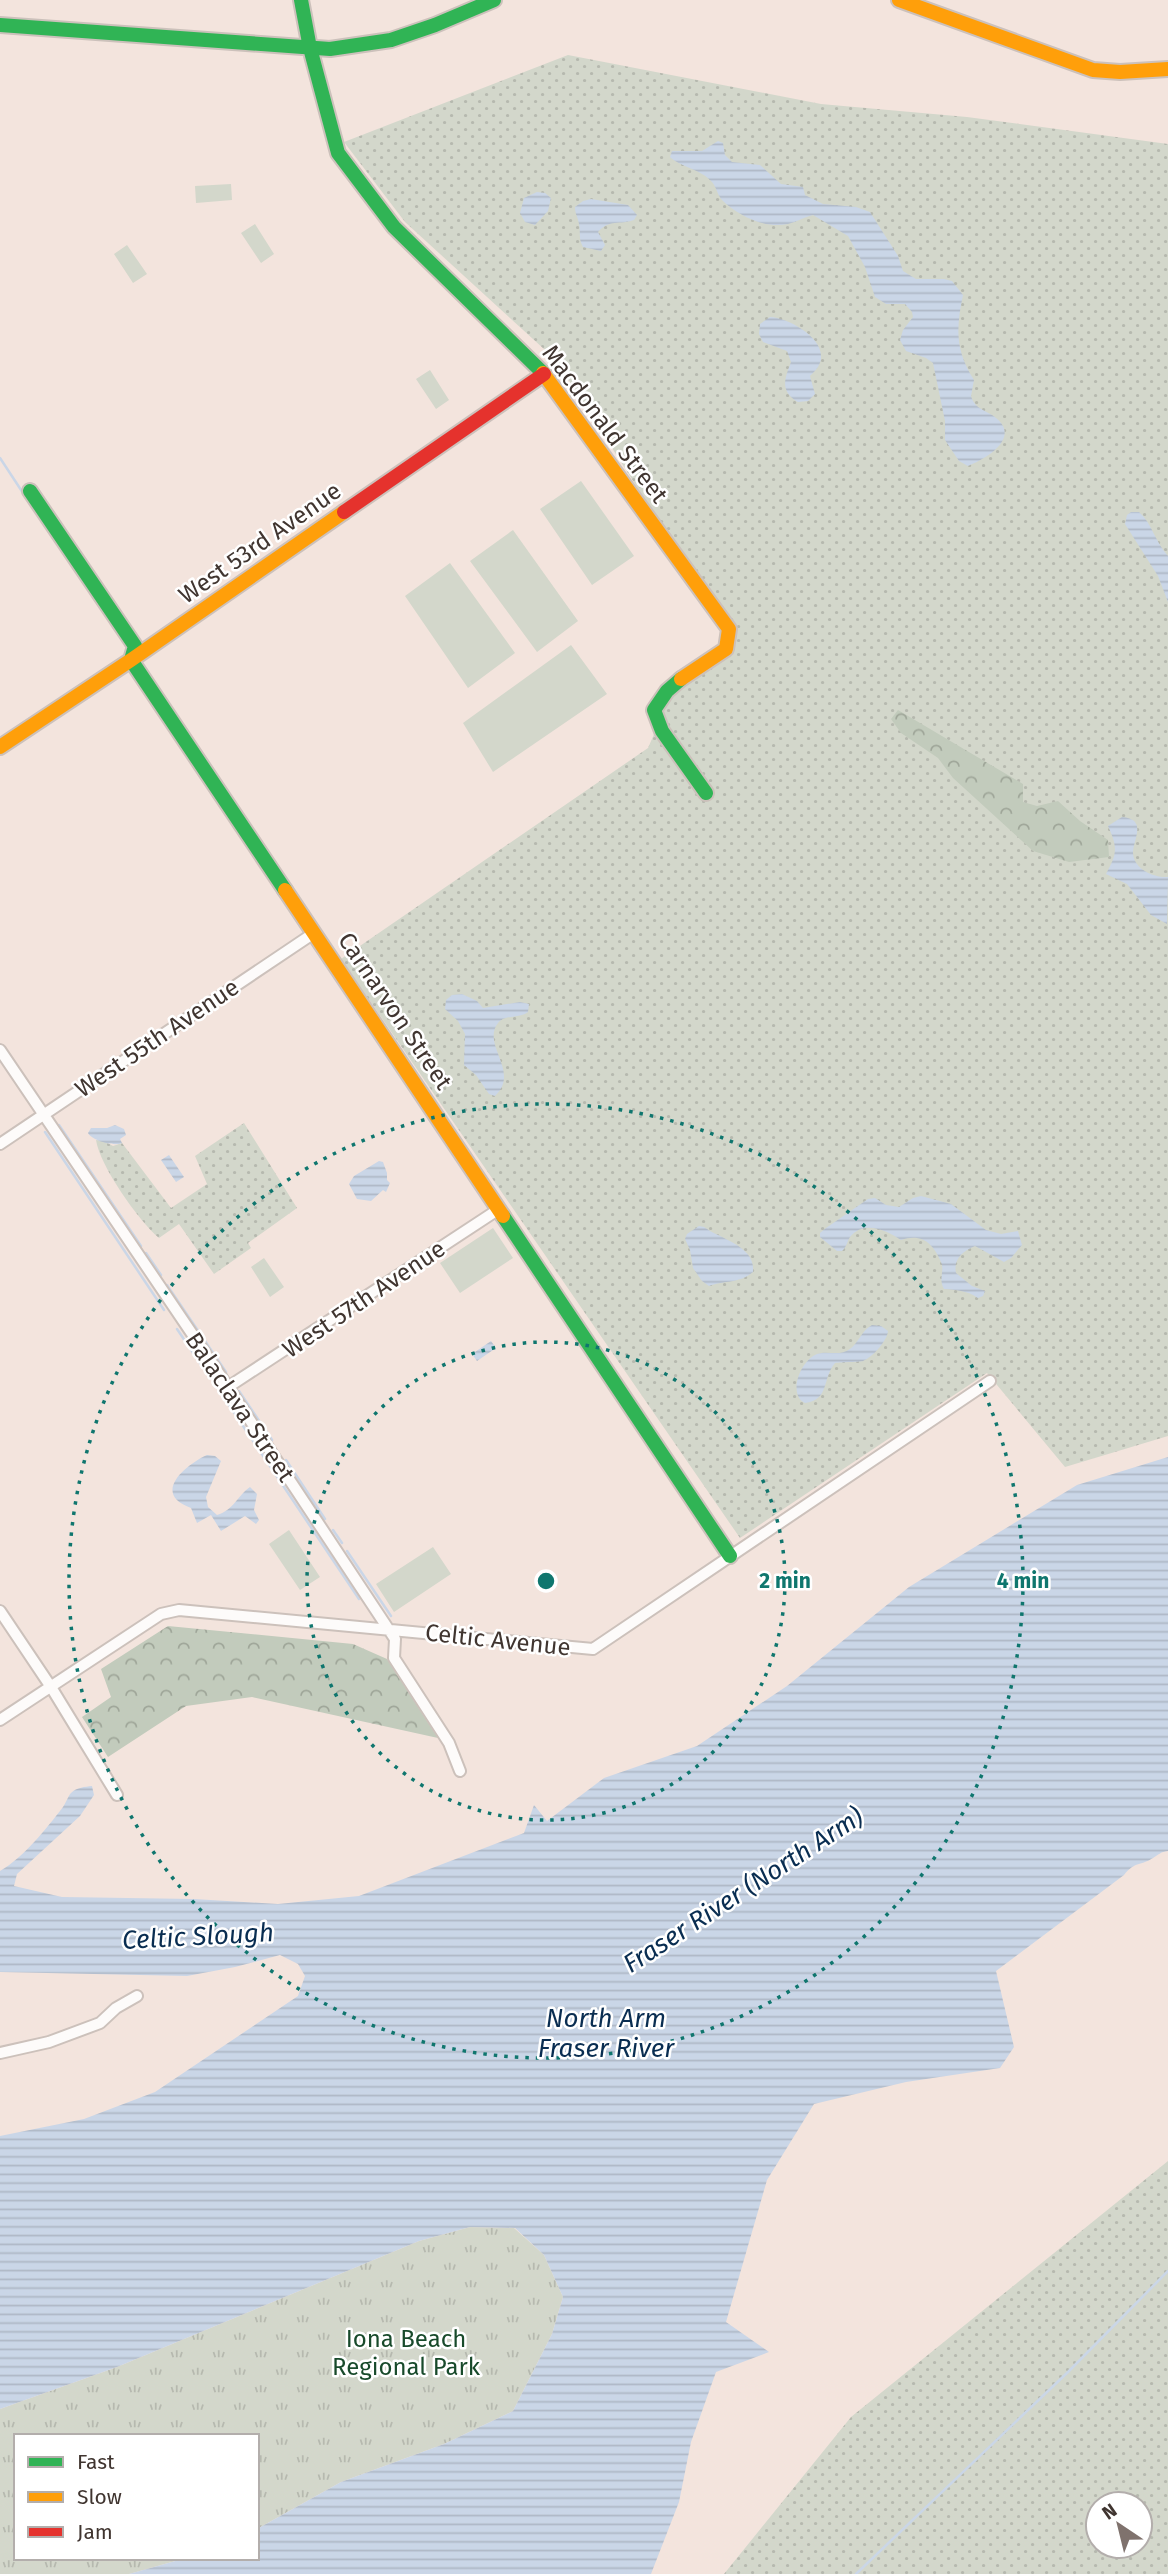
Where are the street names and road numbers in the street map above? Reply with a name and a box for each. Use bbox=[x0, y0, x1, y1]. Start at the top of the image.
street label: Macdonald Street bbox=[536, 339, 674, 509]
street label: West 53rd Avenue bbox=[173, 477, 347, 609]
street label: Carnarvon Street bbox=[332, 927, 458, 1095]
street label: West 55th Avenue bbox=[70, 973, 244, 1103]
street label: West 57th Avenue bbox=[278, 1234, 450, 1364]
street label: Balaclava Street bbox=[180, 1327, 301, 1487]
street label: Celtic Avenue bbox=[424, 1618, 572, 1662]

